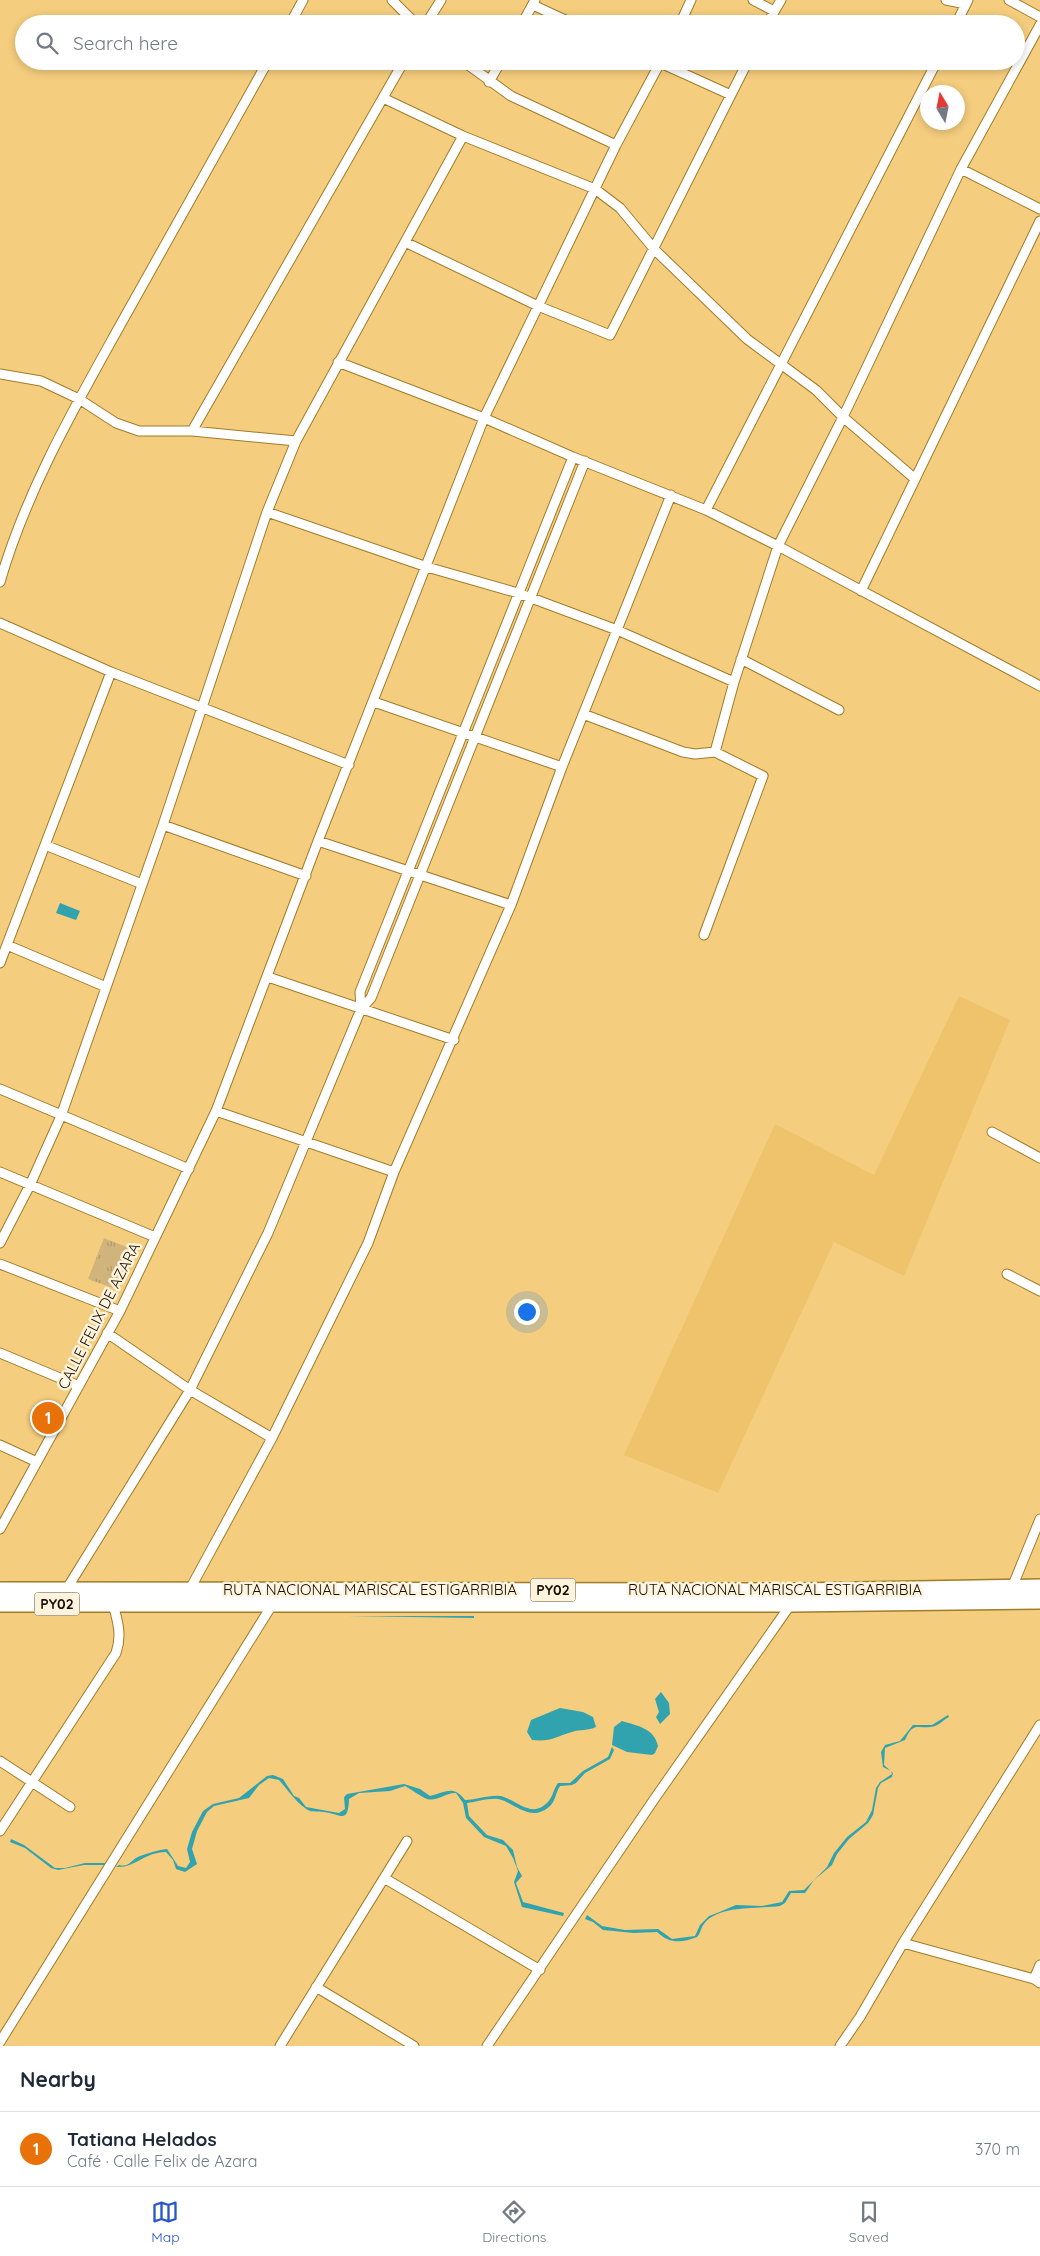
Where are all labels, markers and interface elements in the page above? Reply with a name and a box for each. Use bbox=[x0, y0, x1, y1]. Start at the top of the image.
search box bbox=[15, 15, 1025, 70]
icon: search bbox=[33, 29, 61, 57]
text: Search here bbox=[73, 31, 178, 55]
north arrow bbox=[920, 85, 965, 130]
street label: CALLE FELIX DE AZARA bbox=[53, 1239, 144, 1392]
your location bbox=[514, 1299, 540, 1325]
pin: 1 bbox=[32, 1399, 64, 1437]
road number: PY02 bbox=[530, 1578, 576, 1602]
street label: RUTA NACIONAL MARISCAL ESTIGARRIBIA bbox=[223, 1580, 517, 1599]
street label: RUTA NACIONAL MARISCAL ESTIGARRIBIA bbox=[628, 1580, 922, 1599]
road number: PY02 bbox=[34, 1592, 80, 1616]
text: Nearby bbox=[20, 2066, 96, 2092]
text: Tatiana Helados bbox=[67, 2127, 217, 2151]
text: 1 bbox=[33, 2139, 39, 2159]
text: 370 m bbox=[975, 2139, 1020, 2159]
text: Café · Calle Felix de Azara bbox=[67, 2151, 258, 2171]
tab: Map bbox=[151, 2198, 180, 2246]
tab: Directions bbox=[482, 2198, 546, 2246]
tab: Saved bbox=[849, 2198, 889, 2246]

